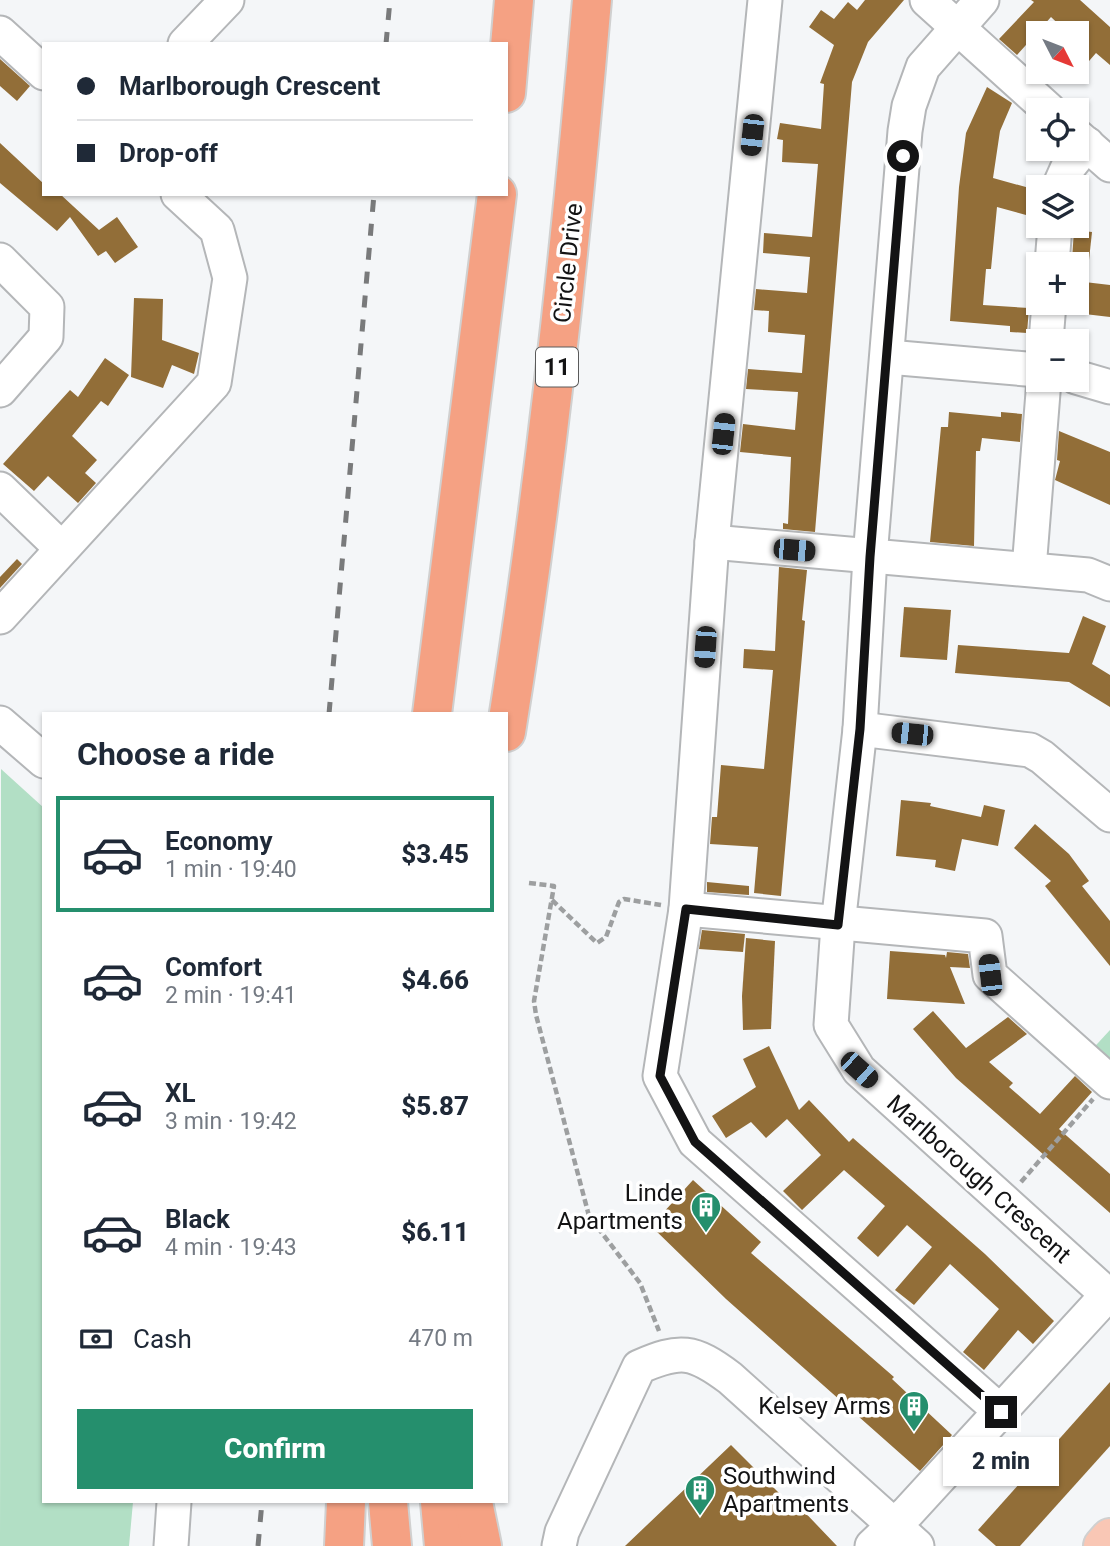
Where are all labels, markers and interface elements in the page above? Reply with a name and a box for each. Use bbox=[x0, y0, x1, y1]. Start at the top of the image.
north arrow bbox=[1026, 21, 1088, 84]
map controls bbox=[1026, 21, 1089, 392]
text: Marlborough Crescent bbox=[119, 71, 380, 101]
button: locate bbox=[1026, 98, 1089, 161]
car bbox=[740, 113, 765, 157]
text: Drop-off bbox=[119, 138, 218, 168]
route start bbox=[887, 140, 919, 172]
button: layers bbox=[1026, 175, 1089, 238]
street label: Circle Drive bbox=[548, 202, 588, 324]
button: + bbox=[1026, 252, 1089, 315]
button: − bbox=[1026, 329, 1089, 392]
road number: 11 bbox=[536, 348, 578, 386]
car bbox=[711, 412, 736, 456]
car bbox=[773, 538, 816, 562]
car bbox=[694, 625, 717, 669]
car bbox=[891, 721, 934, 747]
text: Choose a ride bbox=[77, 735, 274, 773]
icon: car bbox=[81, 823, 144, 886]
text: Economy bbox=[165, 826, 272, 856]
text: $3.45 bbox=[401, 839, 469, 869]
text: 1 min · 19:40 bbox=[165, 856, 297, 883]
icon: car bbox=[81, 949, 144, 1012]
text: Comfort bbox=[165, 952, 262, 982]
car bbox=[978, 953, 1003, 997]
text: $4.66 bbox=[401, 965, 469, 995]
text: 2 min · 19:41 bbox=[165, 982, 297, 1009]
car bbox=[837, 1048, 882, 1092]
icon: car bbox=[81, 1075, 144, 1138]
text: XL bbox=[165, 1078, 196, 1108]
street label: Marlborough Crescent bbox=[881, 1089, 1077, 1269]
text: $5.87 bbox=[401, 1091, 469, 1121]
text: 3 min · 19:42 bbox=[165, 1108, 297, 1135]
place label: Linde Apartments bbox=[557, 1179, 683, 1235]
building icon: Linde Apartments bbox=[689, 1190, 723, 1234]
icon: car bbox=[81, 1201, 144, 1264]
text: Black bbox=[165, 1204, 230, 1234]
text: $6.11 bbox=[401, 1217, 469, 1247]
text: 4 min · 19:43 bbox=[165, 1234, 297, 1261]
icon: cash bbox=[77, 1320, 115, 1358]
text: Cash bbox=[133, 1324, 192, 1354]
text: 470 m bbox=[408, 1325, 473, 1352]
building icon: Kelsey Arms bbox=[897, 1389, 931, 1433]
place label: Kelsey Arms bbox=[758, 1392, 891, 1420]
route end bbox=[985, 1396, 1017, 1428]
button: Confirm bbox=[77, 1409, 473, 1489]
callout: 2 min bbox=[943, 1436, 1059, 1486]
text: 2 min bbox=[972, 1448, 1030, 1475]
place label: Southwind Apartments bbox=[723, 1462, 849, 1518]
building icon: Southwind Apartments bbox=[683, 1473, 717, 1517]

